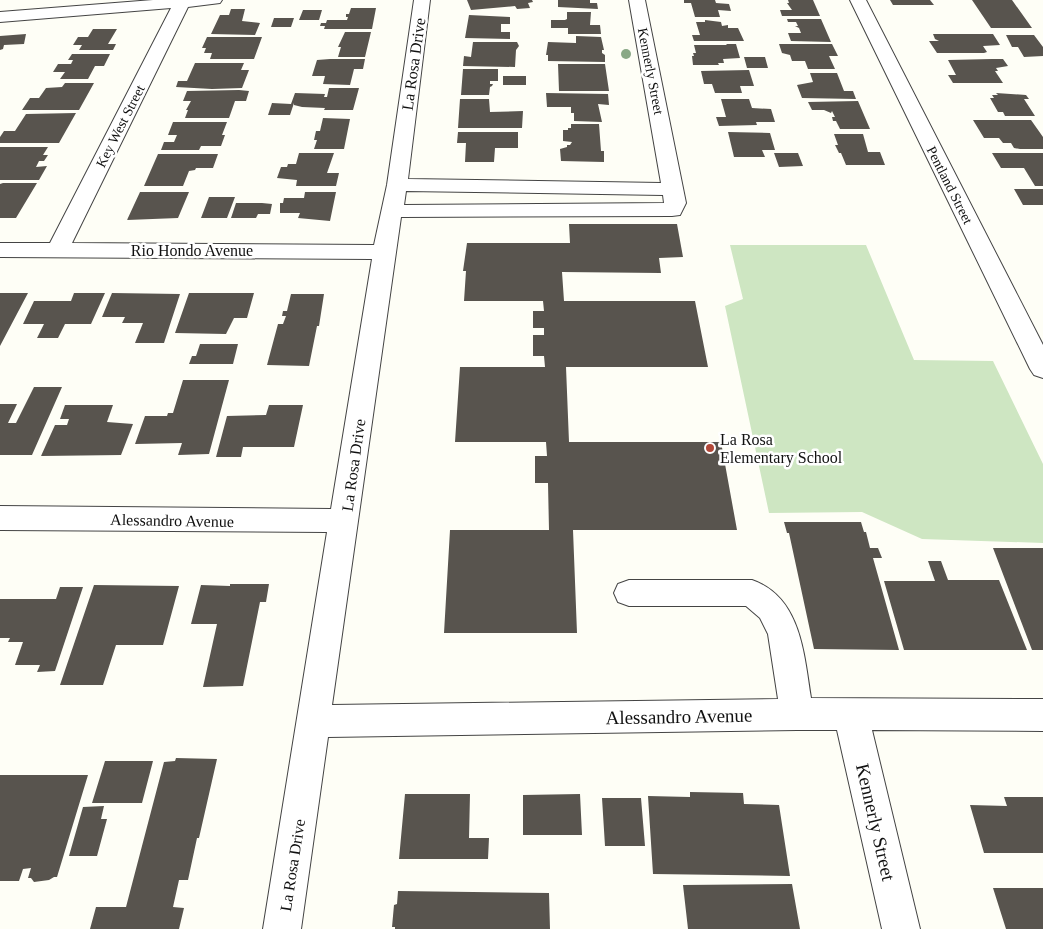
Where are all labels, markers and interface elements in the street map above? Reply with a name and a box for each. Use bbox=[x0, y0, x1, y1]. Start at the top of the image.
street label: La Rosa Drive bbox=[399, 17, 428, 111]
street label: Kennerly Street bbox=[635, 26, 666, 116]
street label: Key West Street bbox=[93, 82, 148, 170]
street label: Pentland Street bbox=[924, 144, 976, 227]
street label: Rio Hondo Avenue bbox=[131, 242, 253, 259]
street label: La Rosa Drive bbox=[339, 418, 368, 512]
place label: La Rosa Elementary School bbox=[720, 431, 843, 467]
marker: La Rosa Elementary School bbox=[704, 442, 716, 454]
street label: Alessandro Avenue bbox=[110, 511, 234, 530]
street label: Alessandro Avenue bbox=[605, 705, 753, 728]
street label: Kennerly Street bbox=[852, 761, 899, 884]
street label: La Rosa Drive bbox=[277, 818, 308, 912]

